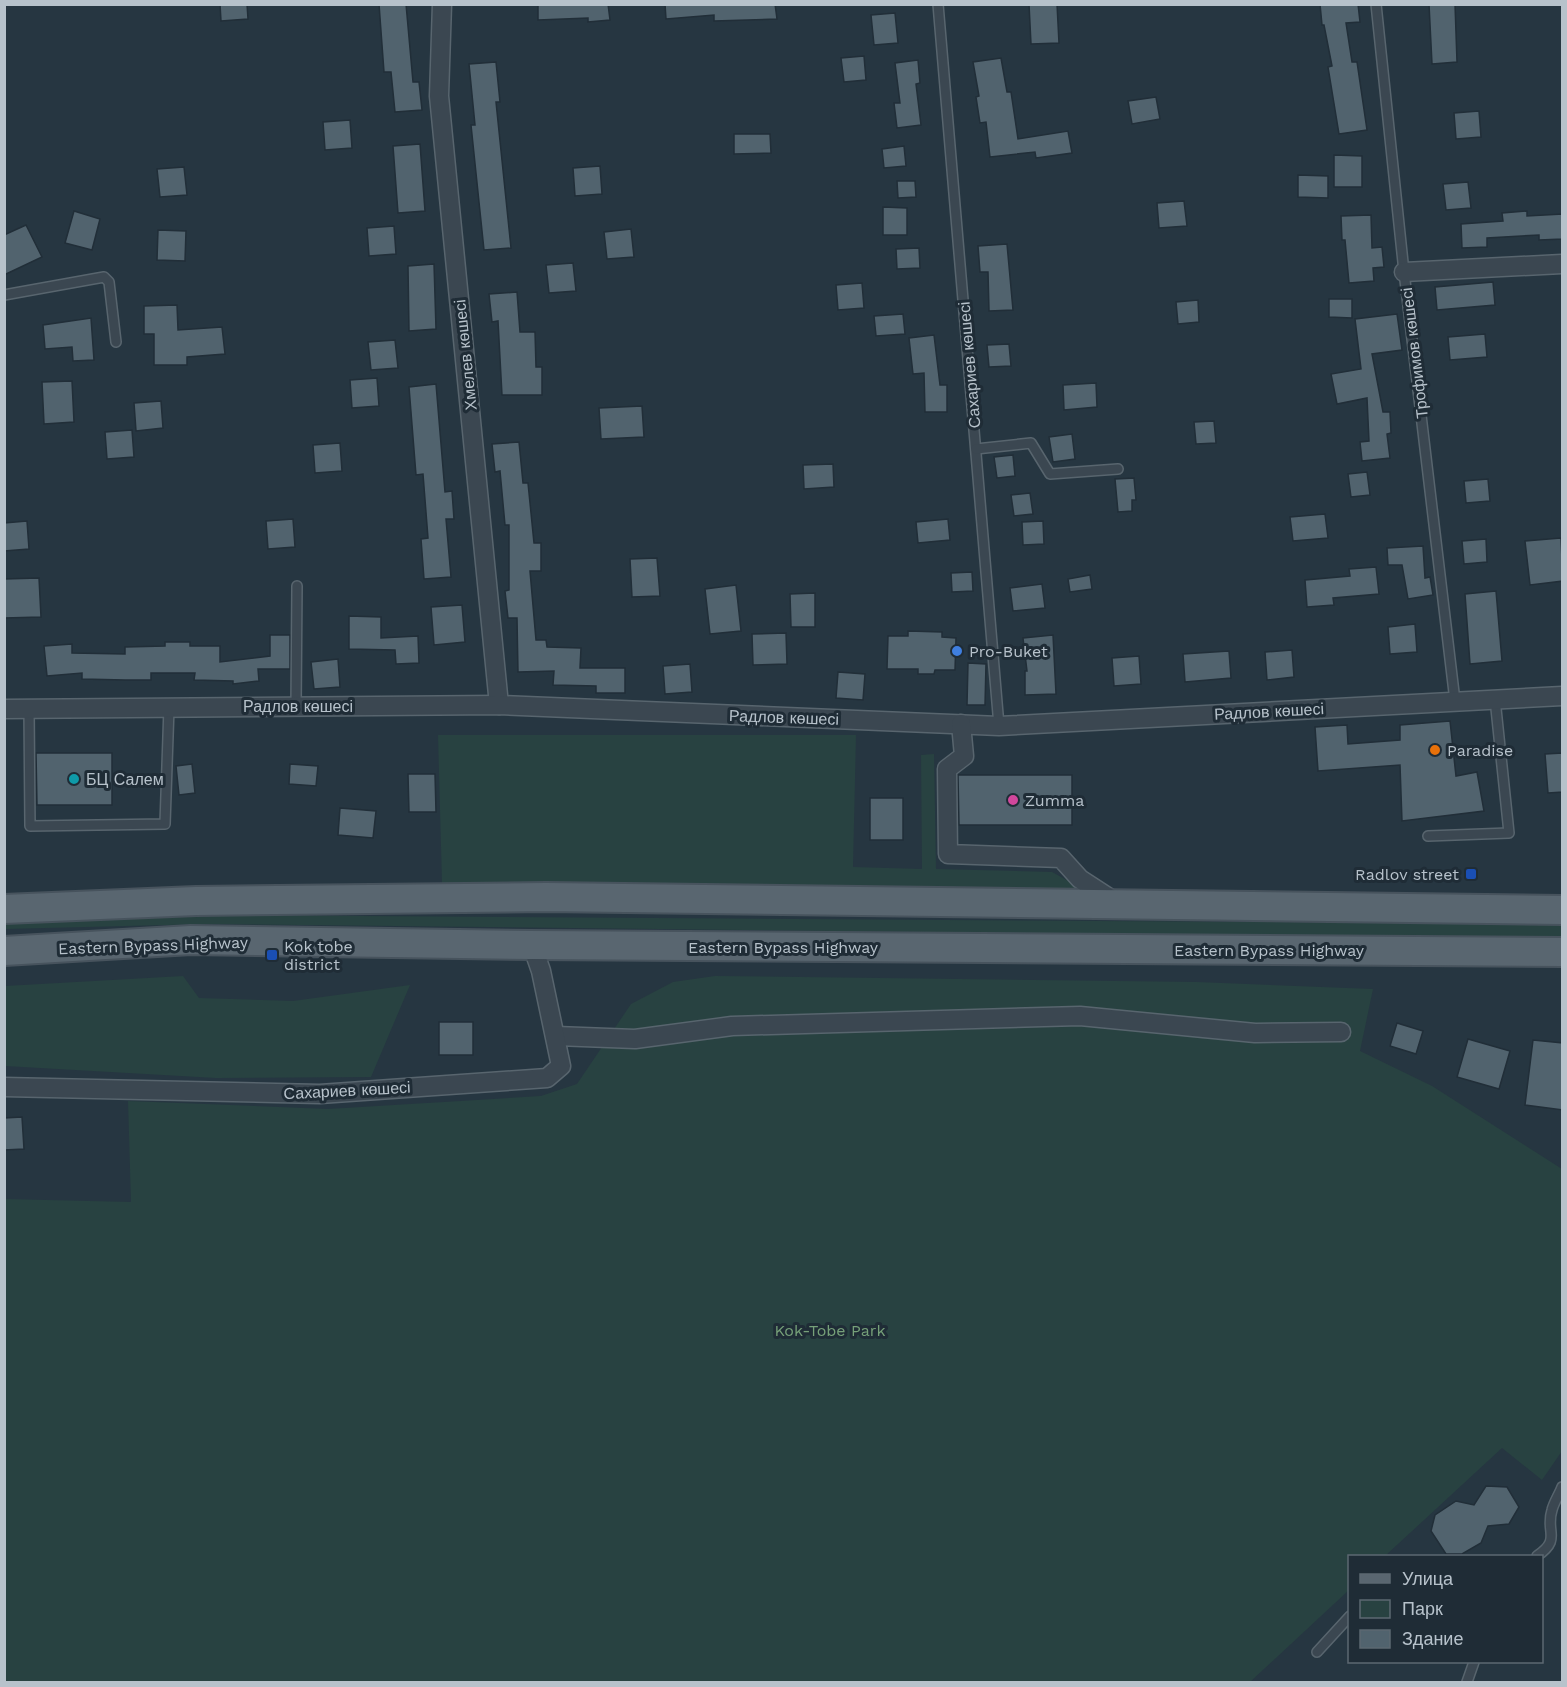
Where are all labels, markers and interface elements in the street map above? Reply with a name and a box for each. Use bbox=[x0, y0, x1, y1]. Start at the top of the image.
street label: Трофимов көшесі bbox=[1397, 286, 1432, 420]
street label: Хмелев көшесі bbox=[450, 299, 481, 411]
street label: Сахариев көшесі bbox=[954, 301, 985, 429]
place label: Pro-Buket bbox=[969, 642, 1048, 661]
marker: Pro-Buket bbox=[950, 644, 964, 658]
street label: Радлов көшесі bbox=[243, 697, 353, 716]
street label: Радлов көшесі bbox=[1214, 699, 1324, 724]
street label: Радлов көшесі bbox=[729, 706, 839, 729]
place label: Paradise bbox=[1447, 741, 1513, 760]
marker: Paradise bbox=[1428, 743, 1442, 757]
place label: БЦ Салем bbox=[86, 770, 164, 789]
marker: БЦ Салем bbox=[67, 772, 81, 786]
place label: Zumma bbox=[1025, 791, 1084, 810]
marker: Zumma bbox=[1006, 793, 1020, 807]
place label: Radlov street bbox=[1355, 865, 1459, 884]
marker: Radlov street bbox=[1464, 867, 1478, 881]
street label: Eastern Bypass Highway bbox=[58, 933, 249, 958]
place label: Kok tobe district bbox=[284, 937, 353, 974]
street label: Eastern Bypass Highway bbox=[688, 938, 879, 957]
street label: Eastern Bypass Highway bbox=[1174, 941, 1365, 960]
marker: Kok tobe district bbox=[265, 948, 279, 962]
street label: Сахариев көшесі bbox=[283, 1078, 411, 1103]
park label: Kok-Tobe Park bbox=[775, 1321, 885, 1340]
legend bbox=[1348, 1555, 1543, 1663]
text: Улица bbox=[1402, 1568, 1454, 1589]
text: Парк bbox=[1402, 1598, 1443, 1619]
text: Здание bbox=[1402, 1628, 1463, 1649]

